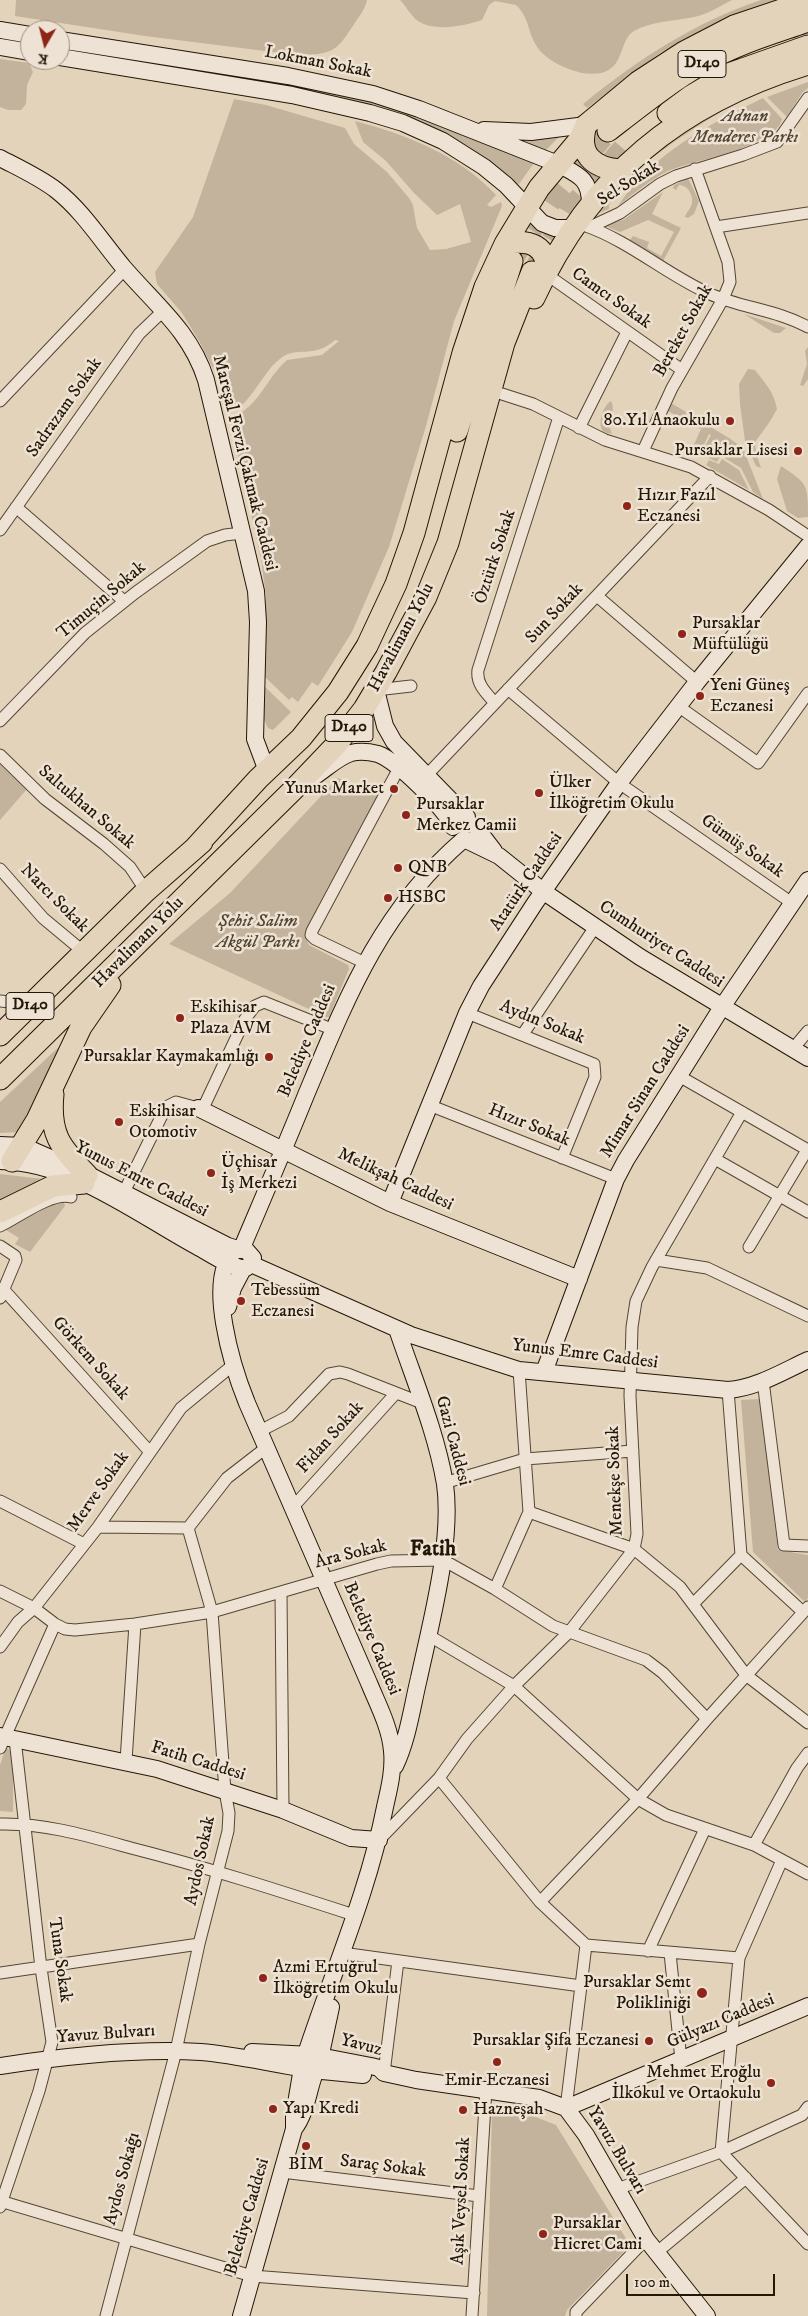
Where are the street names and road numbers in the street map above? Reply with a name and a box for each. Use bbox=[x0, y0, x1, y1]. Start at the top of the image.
street label: Lokman Sokak bbox=[263, 42, 373, 84]
road number: D140 bbox=[678, 51, 726, 78]
street label: Sel Sokak bbox=[594, 156, 664, 212]
street label: Camcı Sokak bbox=[567, 263, 655, 335]
street label: Bereket Sokak bbox=[650, 281, 718, 381]
street label: Mareşal Fevzi Çakmak Caddesi bbox=[207, 353, 281, 573]
street label: Sadrazam Sokak bbox=[23, 354, 107, 462]
street label: Öztürk Sokak bbox=[471, 507, 521, 607]
street label: Timuçin Sokak bbox=[53, 558, 151, 644]
street label: Sun Sokak bbox=[522, 579, 588, 649]
street label: Havalimanı Yolu bbox=[364, 580, 440, 696]
road number: D140 bbox=[325, 714, 373, 741]
street label: Saltukhan Sokak bbox=[33, 761, 139, 855]
street label: Gümüş Sokak bbox=[696, 810, 788, 884]
street label: Atatürk Caddesi bbox=[486, 829, 568, 935]
street label: Narcı Sokak bbox=[15, 860, 93, 938]
street label: Havalimanı Yolu bbox=[89, 893, 189, 993]
street label: Cumhuriyet Caddesi bbox=[594, 896, 728, 994]
street label: Belediye Caddesi bbox=[274, 981, 342, 1101]
road number: D140 bbox=[6, 992, 54, 1019]
street label: Aydın Sokak bbox=[496, 996, 588, 1050]
street label: Mimar Sinan Caddesi bbox=[596, 1021, 696, 1163]
street label: Hızır Sokak bbox=[485, 1100, 573, 1152]
street label: Yunus Emre Caddesi bbox=[71, 1137, 211, 1223]
street label: Melikşah Caddesi bbox=[334, 1144, 456, 1216]
street label: Görkem Sokak bbox=[47, 1313, 133, 1405]
street label: Yunus Emre Caddesi bbox=[511, 1335, 659, 1375]
street label: Gazi Caddesi bbox=[430, 1394, 474, 1488]
street label: Fidan Sokak bbox=[293, 1398, 369, 1478]
street label: Menekşe Sokak bbox=[603, 1426, 629, 1536]
street label: Merve Sokak bbox=[63, 1448, 135, 1536]
street label: Ara Sokak bbox=[313, 1536, 389, 1574]
street label: Belediye Caddesi bbox=[337, 1579, 405, 1699]
street label: Fatih Caddesi bbox=[148, 1737, 248, 1787]
street label: Aydos Sokak bbox=[181, 1814, 221, 1908]
street label: Tuna Sokak bbox=[42, 1916, 76, 2004]
street label: Gülyazı Caddesi bbox=[664, 1990, 778, 2054]
street label: Yavuz Bulvarı bbox=[56, 2021, 156, 2049]
street label: Yavuz bbox=[338, 2030, 384, 2062]
street label: Yavuz Bulvarı bbox=[581, 2103, 651, 2199]
street label: Aydos Sokağı bbox=[100, 2130, 146, 2228]
street label: Aşık Veysel Sokak bbox=[448, 2137, 476, 2265]
street label: Saraç Sokak bbox=[339, 2151, 427, 2183]
street label: Belediye Caddesi bbox=[221, 2156, 275, 2278]

